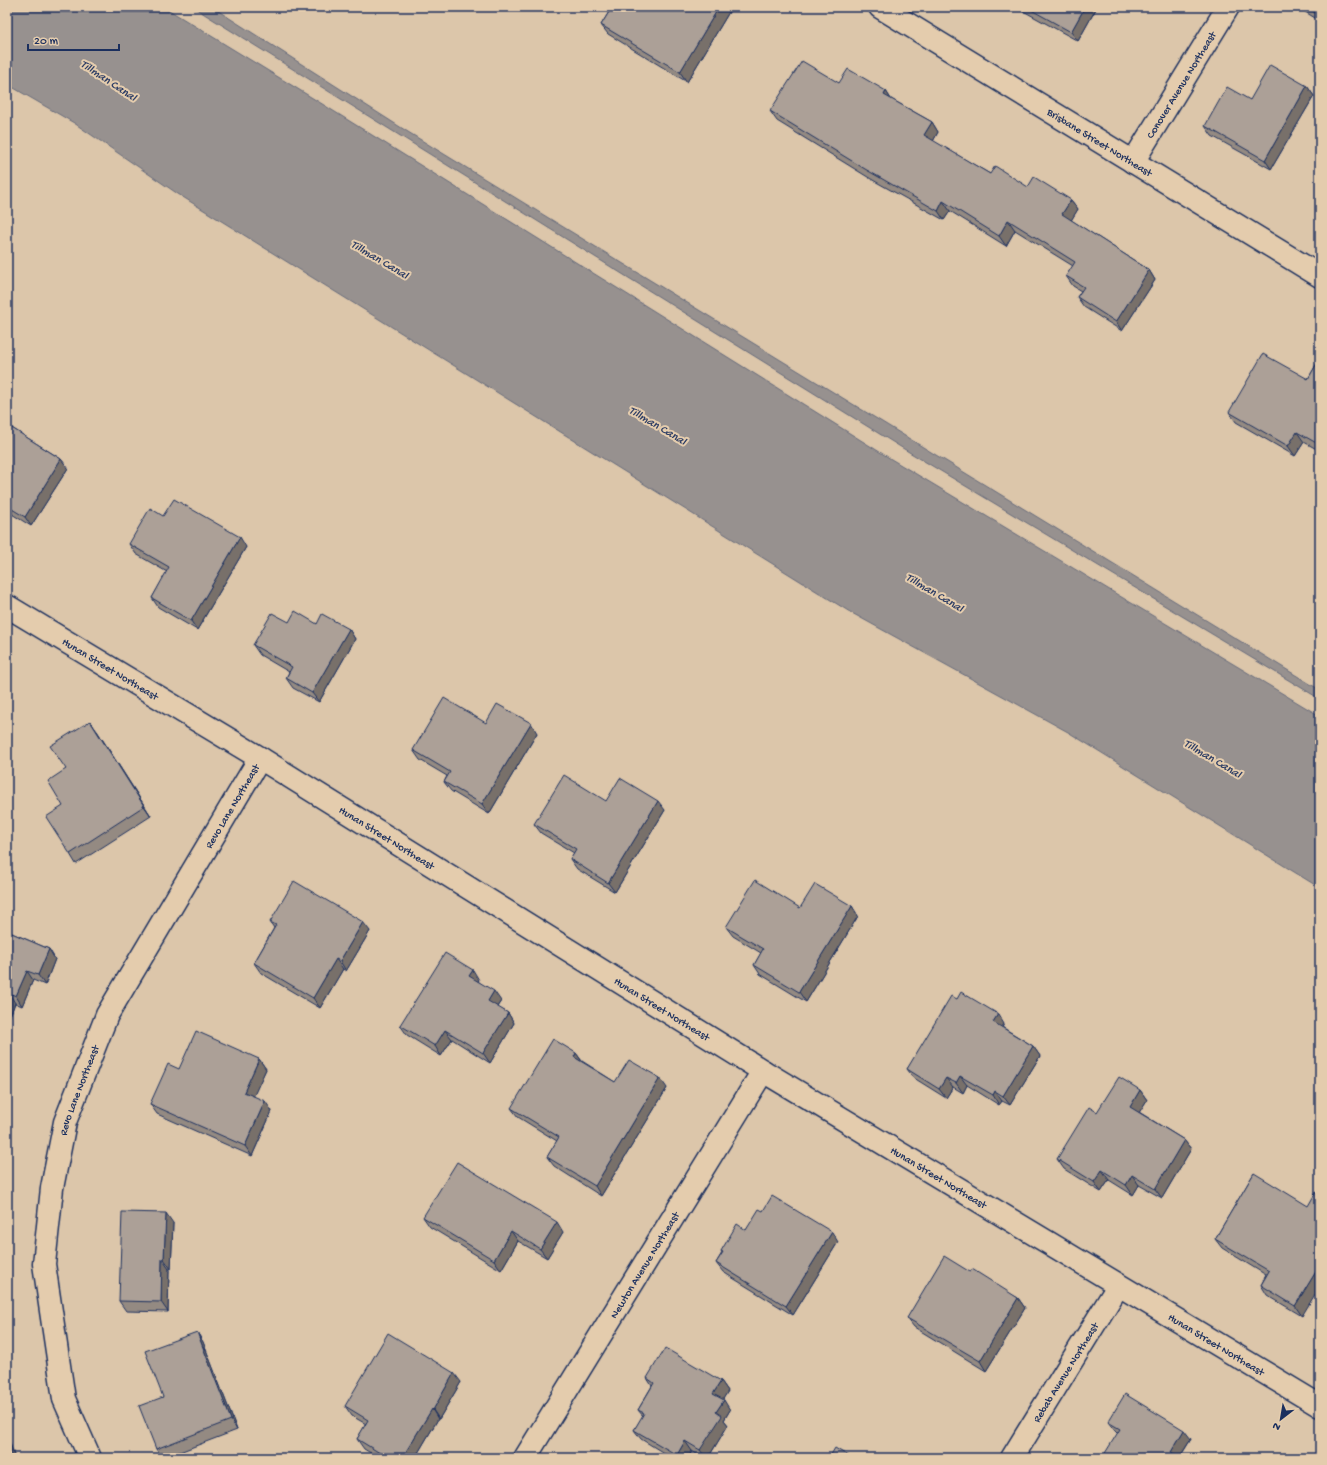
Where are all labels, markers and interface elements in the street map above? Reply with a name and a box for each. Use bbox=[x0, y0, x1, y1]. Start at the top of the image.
scale bar bbox=[28, 26, 119, 52]
street label: Conover Avenue Northeast bbox=[1145, 29, 1220, 141]
text: 20 m bbox=[34, 35, 59, 49]
water label: Tillman Canal bbox=[77, 58, 140, 106]
street label: Brisbane Street Northeast bbox=[1043, 106, 1155, 181]
water label: Tillman Canal bbox=[348, 238, 411, 284]
water label: Tillman Canal bbox=[626, 404, 689, 450]
water label: Tillman Canal bbox=[903, 571, 966, 617]
street label: Hunan Street Northeast bbox=[59, 637, 161, 704]
water label: Tillman Canal bbox=[1181, 737, 1244, 783]
street label: Revo Lane Northeast bbox=[204, 761, 264, 851]
street label: Hunan Street Northeast bbox=[336, 805, 437, 874]
street label: Hunan Street Northeast bbox=[611, 976, 713, 1045]
street label: Revo Lane Northeast bbox=[58, 1043, 103, 1137]
street label: Hunan Street Northeast bbox=[888, 1145, 990, 1213]
street label: Newton Avenue Northeast bbox=[608, 1209, 684, 1321]
street label: Hunan Street Northeast bbox=[1165, 1312, 1267, 1380]
street label: Rebab Avenue Northeast bbox=[1031, 1320, 1103, 1425]
north arrow bbox=[1261, 1399, 1301, 1439]
text: N bbox=[1271, 1419, 1283, 1433]

